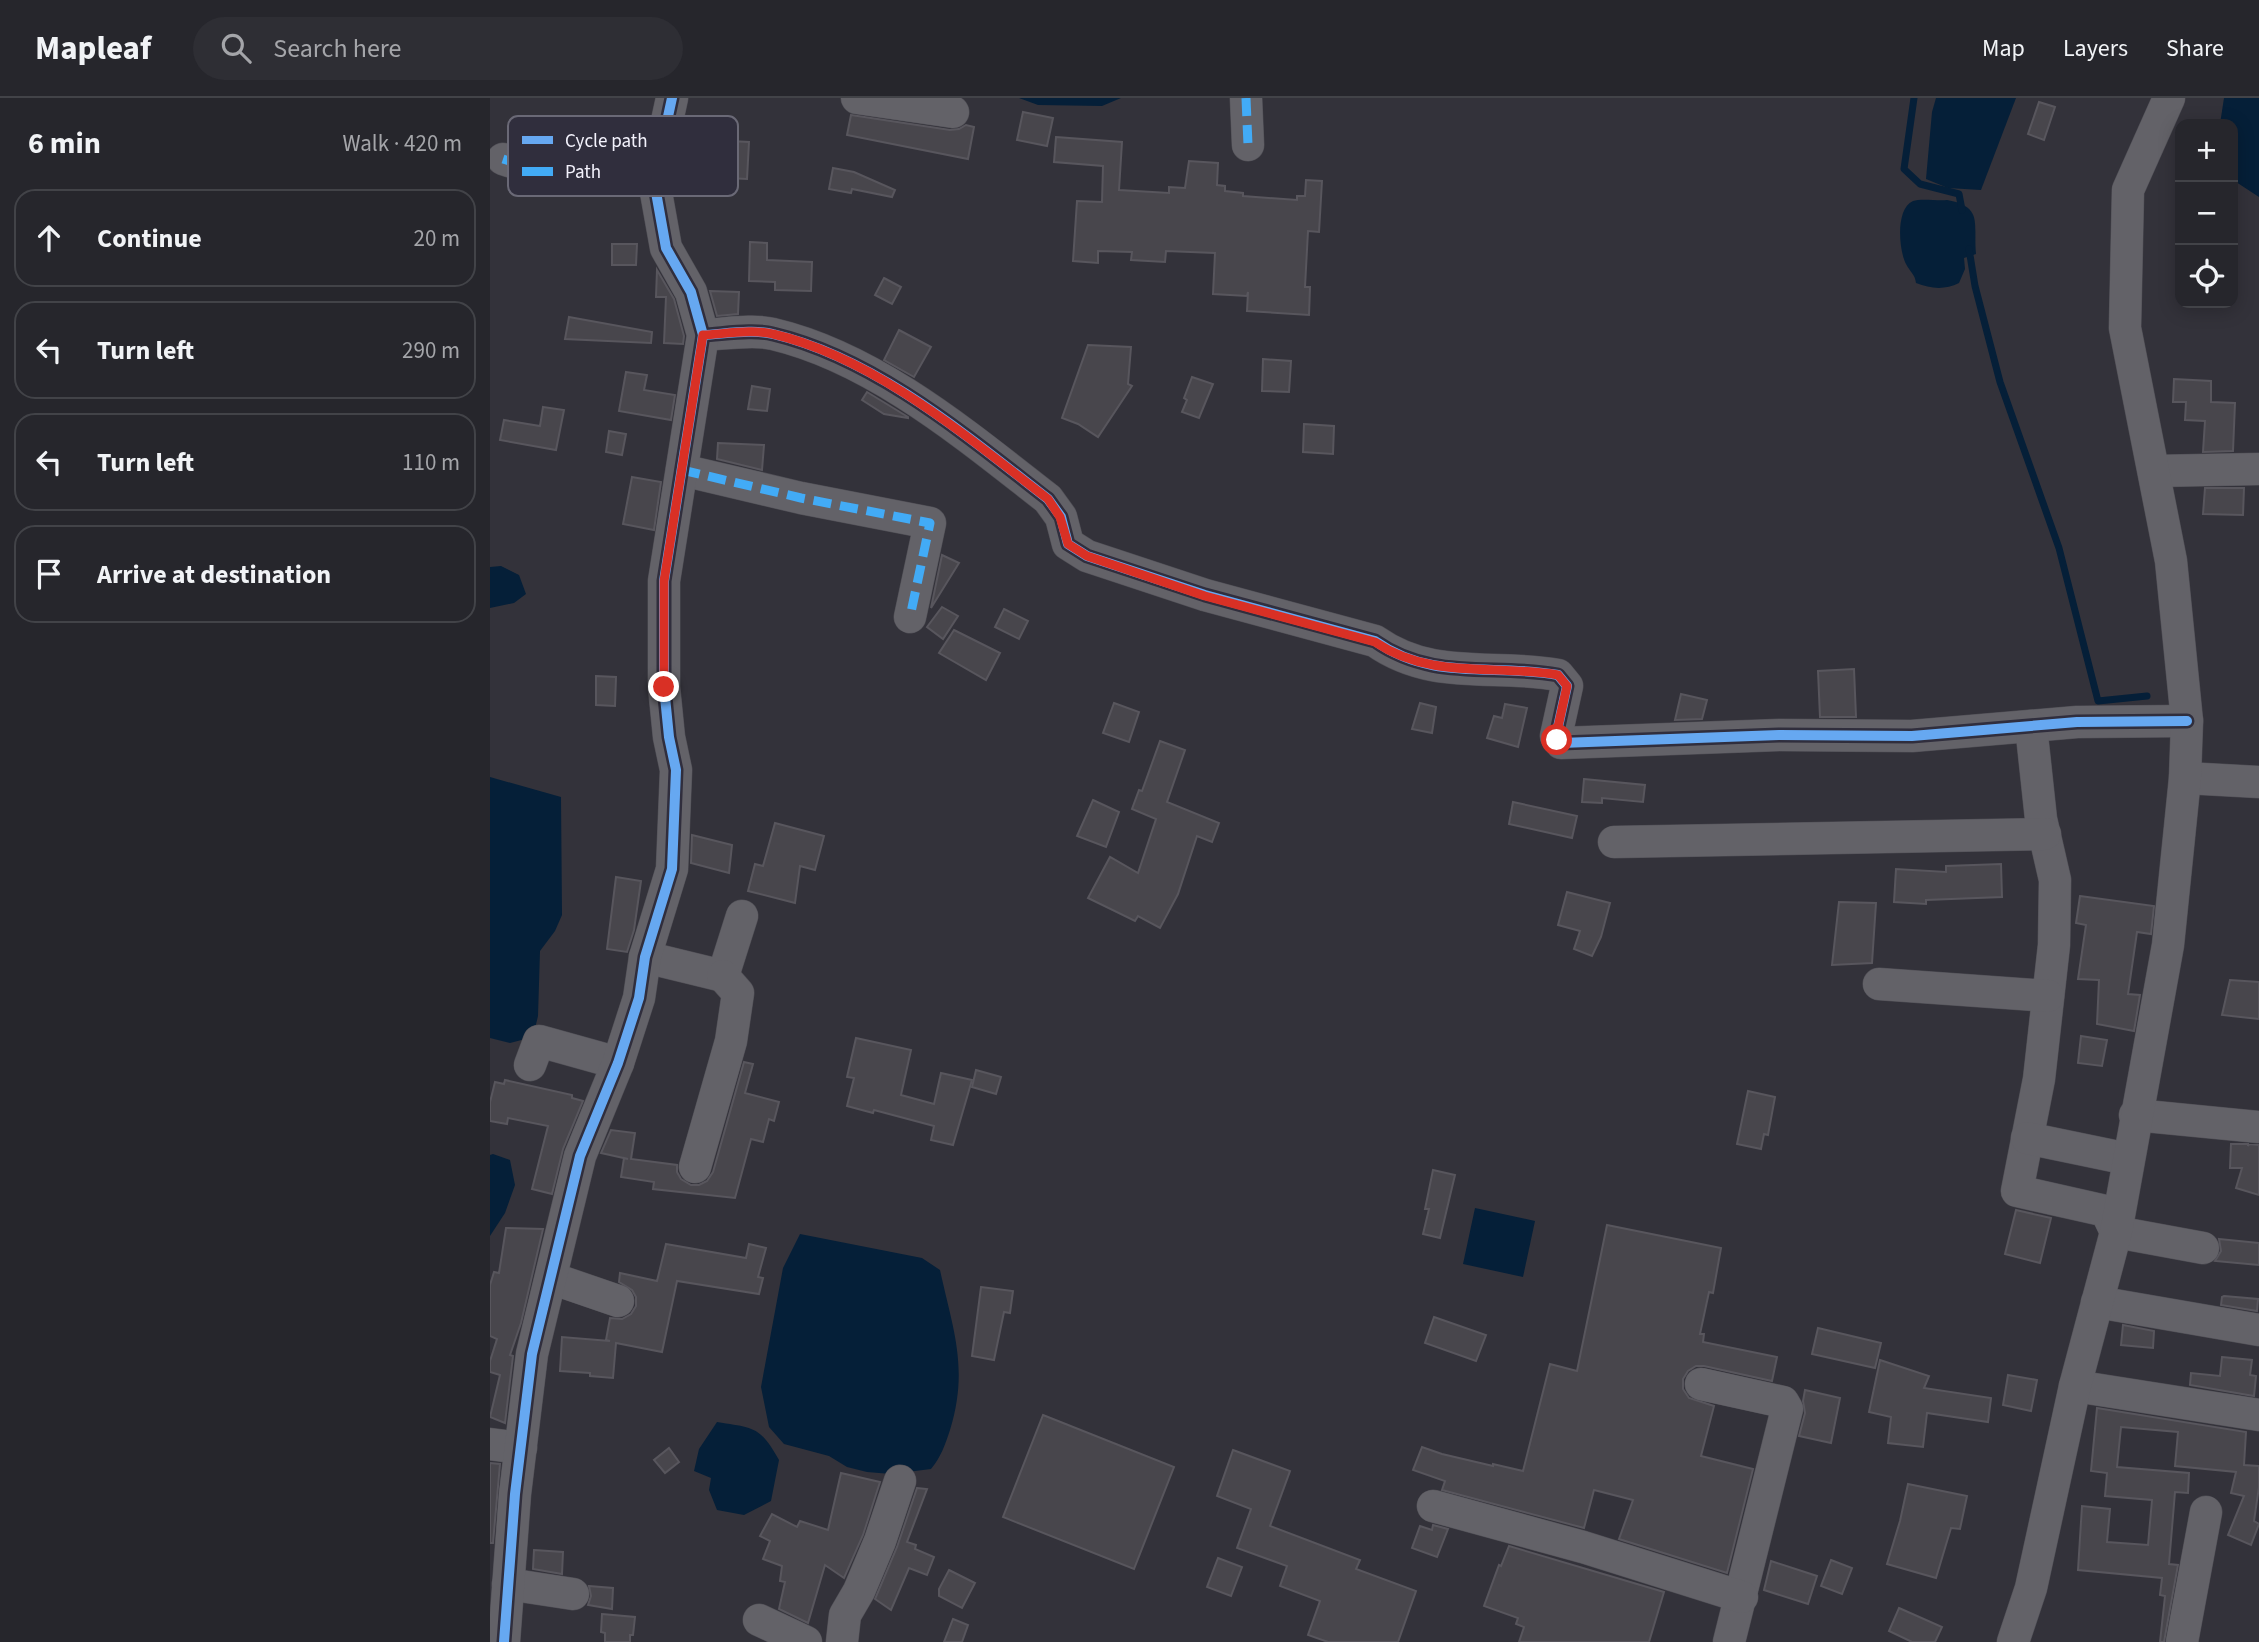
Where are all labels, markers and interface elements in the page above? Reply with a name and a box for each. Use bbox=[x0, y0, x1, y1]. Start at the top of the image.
search box bbox=[193, 17, 683, 80]
text: Mapleaf bbox=[35, 25, 151, 72]
icon: search bbox=[217, 29, 255, 67]
text: Search here bbox=[273, 30, 401, 67]
text: Map bbox=[1982, 31, 2025, 66]
text: Layers bbox=[2063, 31, 2128, 66]
text: Share bbox=[2166, 31, 2224, 66]
legend bbox=[508, 116, 738, 196]
map controls bbox=[2175, 119, 2238, 308]
button: + bbox=[2175, 119, 2238, 182]
text: 6 min bbox=[28, 122, 101, 165]
text: Walk · 420 m bbox=[343, 127, 462, 160]
text: Cycle path bbox=[565, 128, 647, 155]
text: Path bbox=[565, 159, 601, 186]
button: − bbox=[2175, 182, 2238, 245]
icon: ahead bbox=[30, 219, 68, 257]
text: Continue bbox=[97, 220, 202, 257]
text: 20 m bbox=[413, 222, 460, 255]
button: locate bbox=[2175, 245, 2238, 308]
icon: left bbox=[30, 331, 68, 369]
text: Turn left bbox=[97, 332, 194, 369]
text: 290 m bbox=[402, 334, 460, 367]
icon: left bbox=[30, 443, 68, 481]
text: Turn left bbox=[97, 444, 194, 481]
text: 110 m bbox=[402, 446, 460, 479]
icon: arrive bbox=[30, 555, 68, 593]
text: Arrive at destination bbox=[97, 556, 331, 593]
route end bbox=[648, 671, 679, 702]
route start bbox=[1541, 724, 1572, 755]

